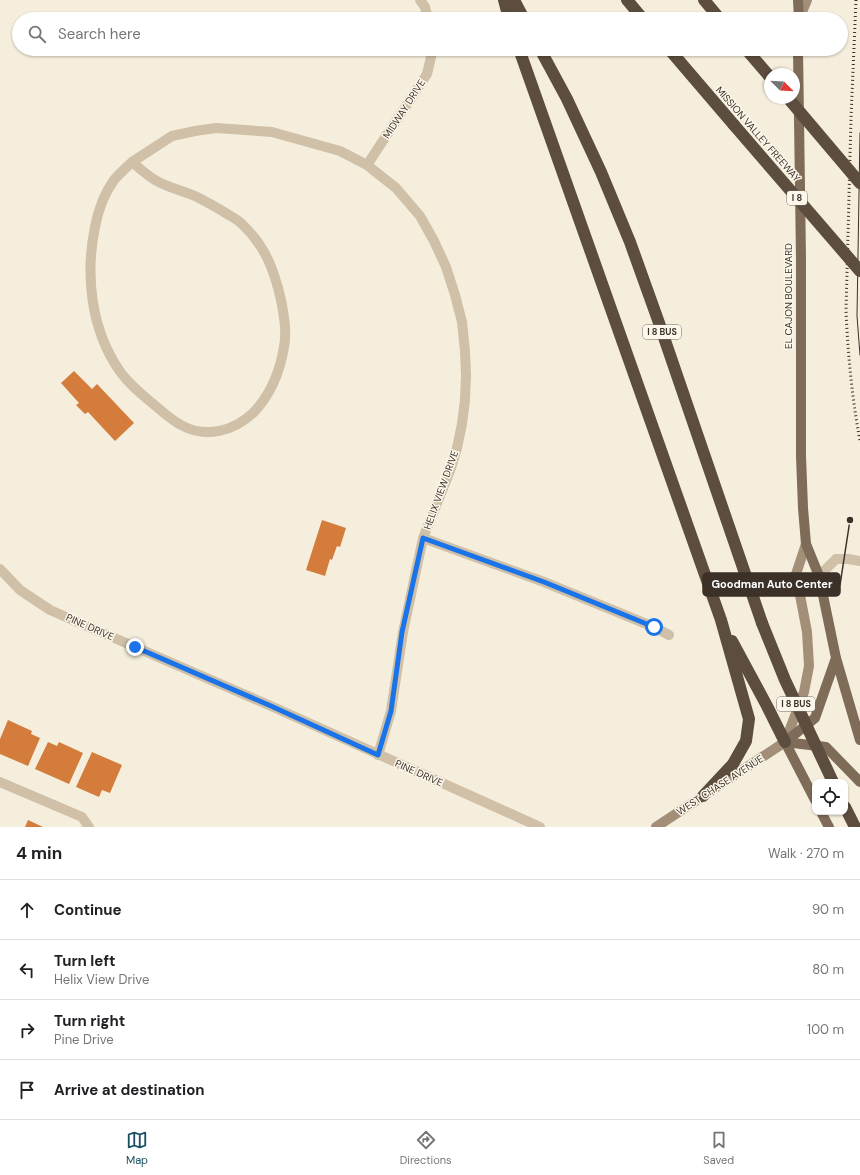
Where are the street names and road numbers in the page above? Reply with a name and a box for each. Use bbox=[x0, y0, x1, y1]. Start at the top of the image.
street label: MIDWAY DRIVE bbox=[380, 77, 428, 141]
street label: MISSION VALLEY FREEWAY bbox=[713, 84, 803, 185]
road number: I 8 bbox=[787, 191, 807, 205]
street label: EL CAJON BOULEVARD bbox=[782, 243, 795, 349]
road number: I 8 BUS bbox=[643, 325, 681, 339]
street label: HELIX VIEW DRIVE bbox=[421, 448, 461, 531]
street label: PINE DRIVE bbox=[64, 611, 116, 643]
road number: I 8 BUS bbox=[777, 697, 815, 711]
street label: WEST CHASE AVENUE bbox=[674, 752, 766, 818]
street label: PINE DRIVE bbox=[393, 757, 445, 789]

